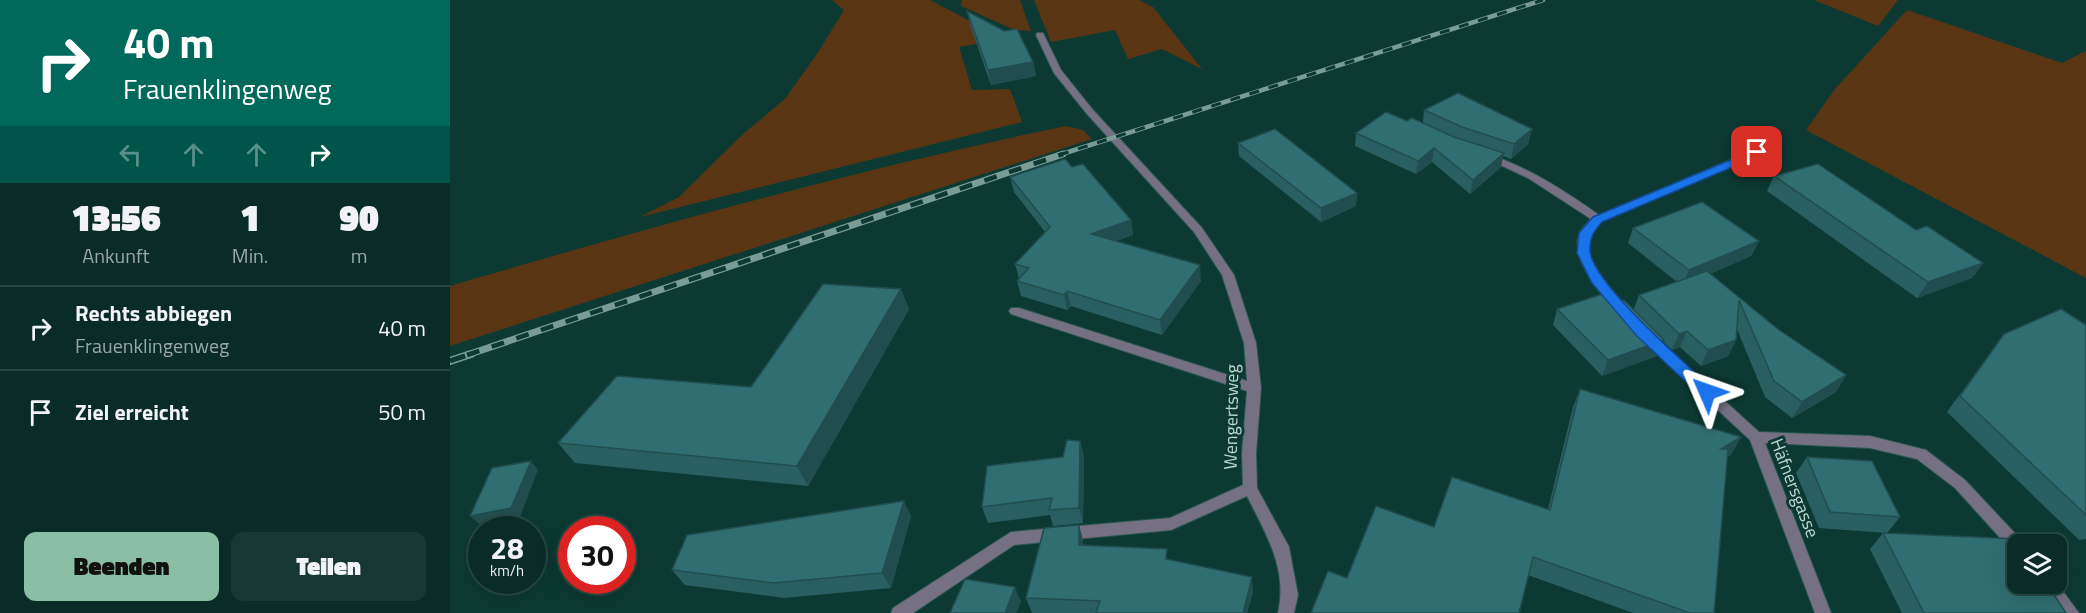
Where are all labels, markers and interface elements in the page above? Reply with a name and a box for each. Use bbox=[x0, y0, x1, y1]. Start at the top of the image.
text: 40 m bbox=[123, 10, 215, 74]
icon: right bbox=[24, 24, 102, 102]
text: Frauenklingenweg bbox=[123, 68, 331, 109]
pin bbox=[1731, 126, 1782, 177]
icon: arrive bbox=[1740, 135, 1773, 168]
icon: left bbox=[114, 138, 147, 171]
icon: ahead bbox=[177, 138, 210, 171]
icon: ahead bbox=[240, 138, 273, 171]
icon: right bbox=[303, 138, 336, 171]
text: 13:56 bbox=[71, 190, 161, 245]
text: 1 bbox=[240, 190, 260, 245]
text: 90 bbox=[339, 190, 379, 245]
text: Ankunft bbox=[82, 240, 150, 271]
text: Min. bbox=[232, 240, 268, 271]
text: m bbox=[351, 240, 367, 271]
text: Rechts abbiegen bbox=[75, 296, 232, 330]
text: 40 m bbox=[378, 311, 426, 345]
icon: right bbox=[24, 312, 57, 345]
text: Frauenklingenweg bbox=[75, 330, 229, 361]
position arrow bbox=[1675, 360, 1739, 424]
street label: Wengertsweg bbox=[1217, 364, 1245, 470]
text: Ziel erreicht bbox=[75, 395, 189, 429]
text: 50 m bbox=[378, 395, 426, 429]
icon: arrive bbox=[24, 396, 57, 429]
street label: Häfnersgasse bbox=[1764, 434, 1826, 542]
speed limit sign: 30 bbox=[558, 516, 636, 594]
text: 28 bbox=[490, 525, 524, 571]
button: Beenden bbox=[24, 532, 219, 601]
button: Teilen bbox=[231, 532, 426, 601]
map controls bbox=[2007, 534, 2067, 594]
button: layers bbox=[2007, 534, 2067, 594]
text: km/h bbox=[490, 559, 524, 582]

